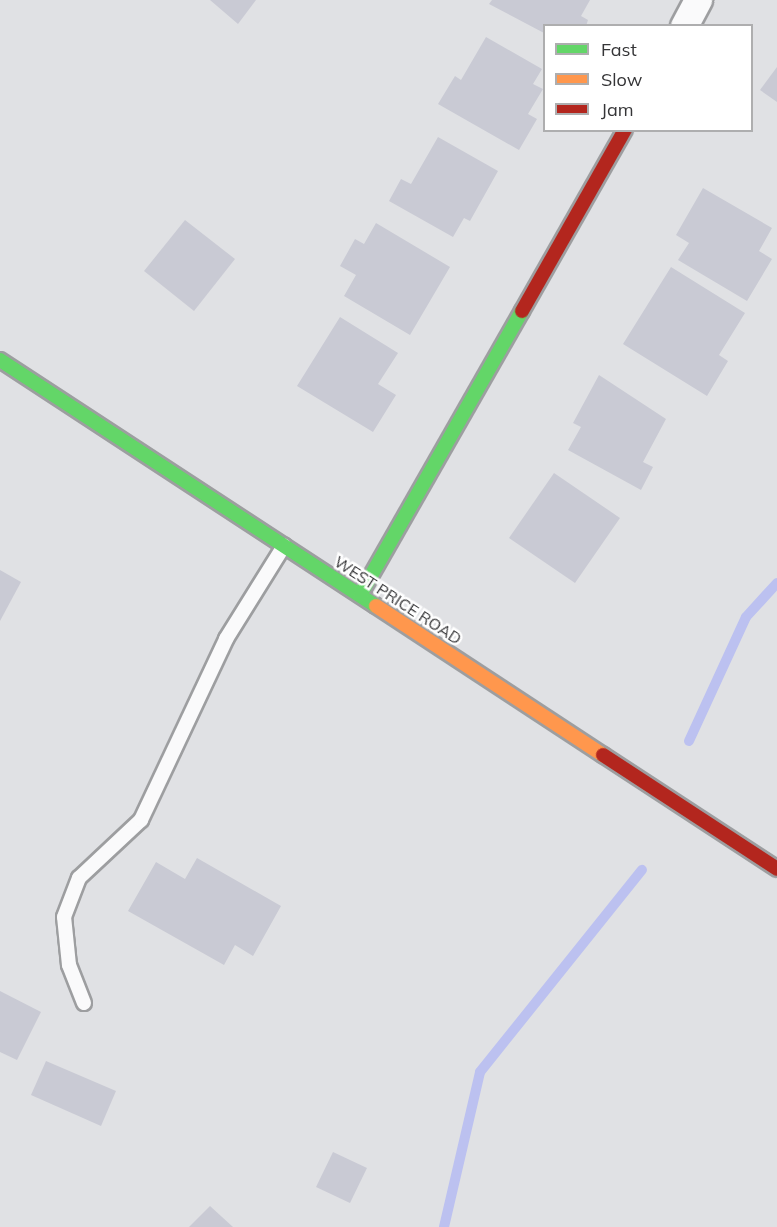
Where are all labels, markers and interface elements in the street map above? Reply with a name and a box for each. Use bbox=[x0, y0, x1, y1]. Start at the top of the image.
legend bbox=[543, 24, 753, 132]
text: Fast bbox=[601, 38, 637, 61]
text: Slow bbox=[601, 68, 642, 91]
text: Jam bbox=[601, 98, 634, 121]
street label: WEST PRICE ROAD bbox=[331, 552, 465, 648]

